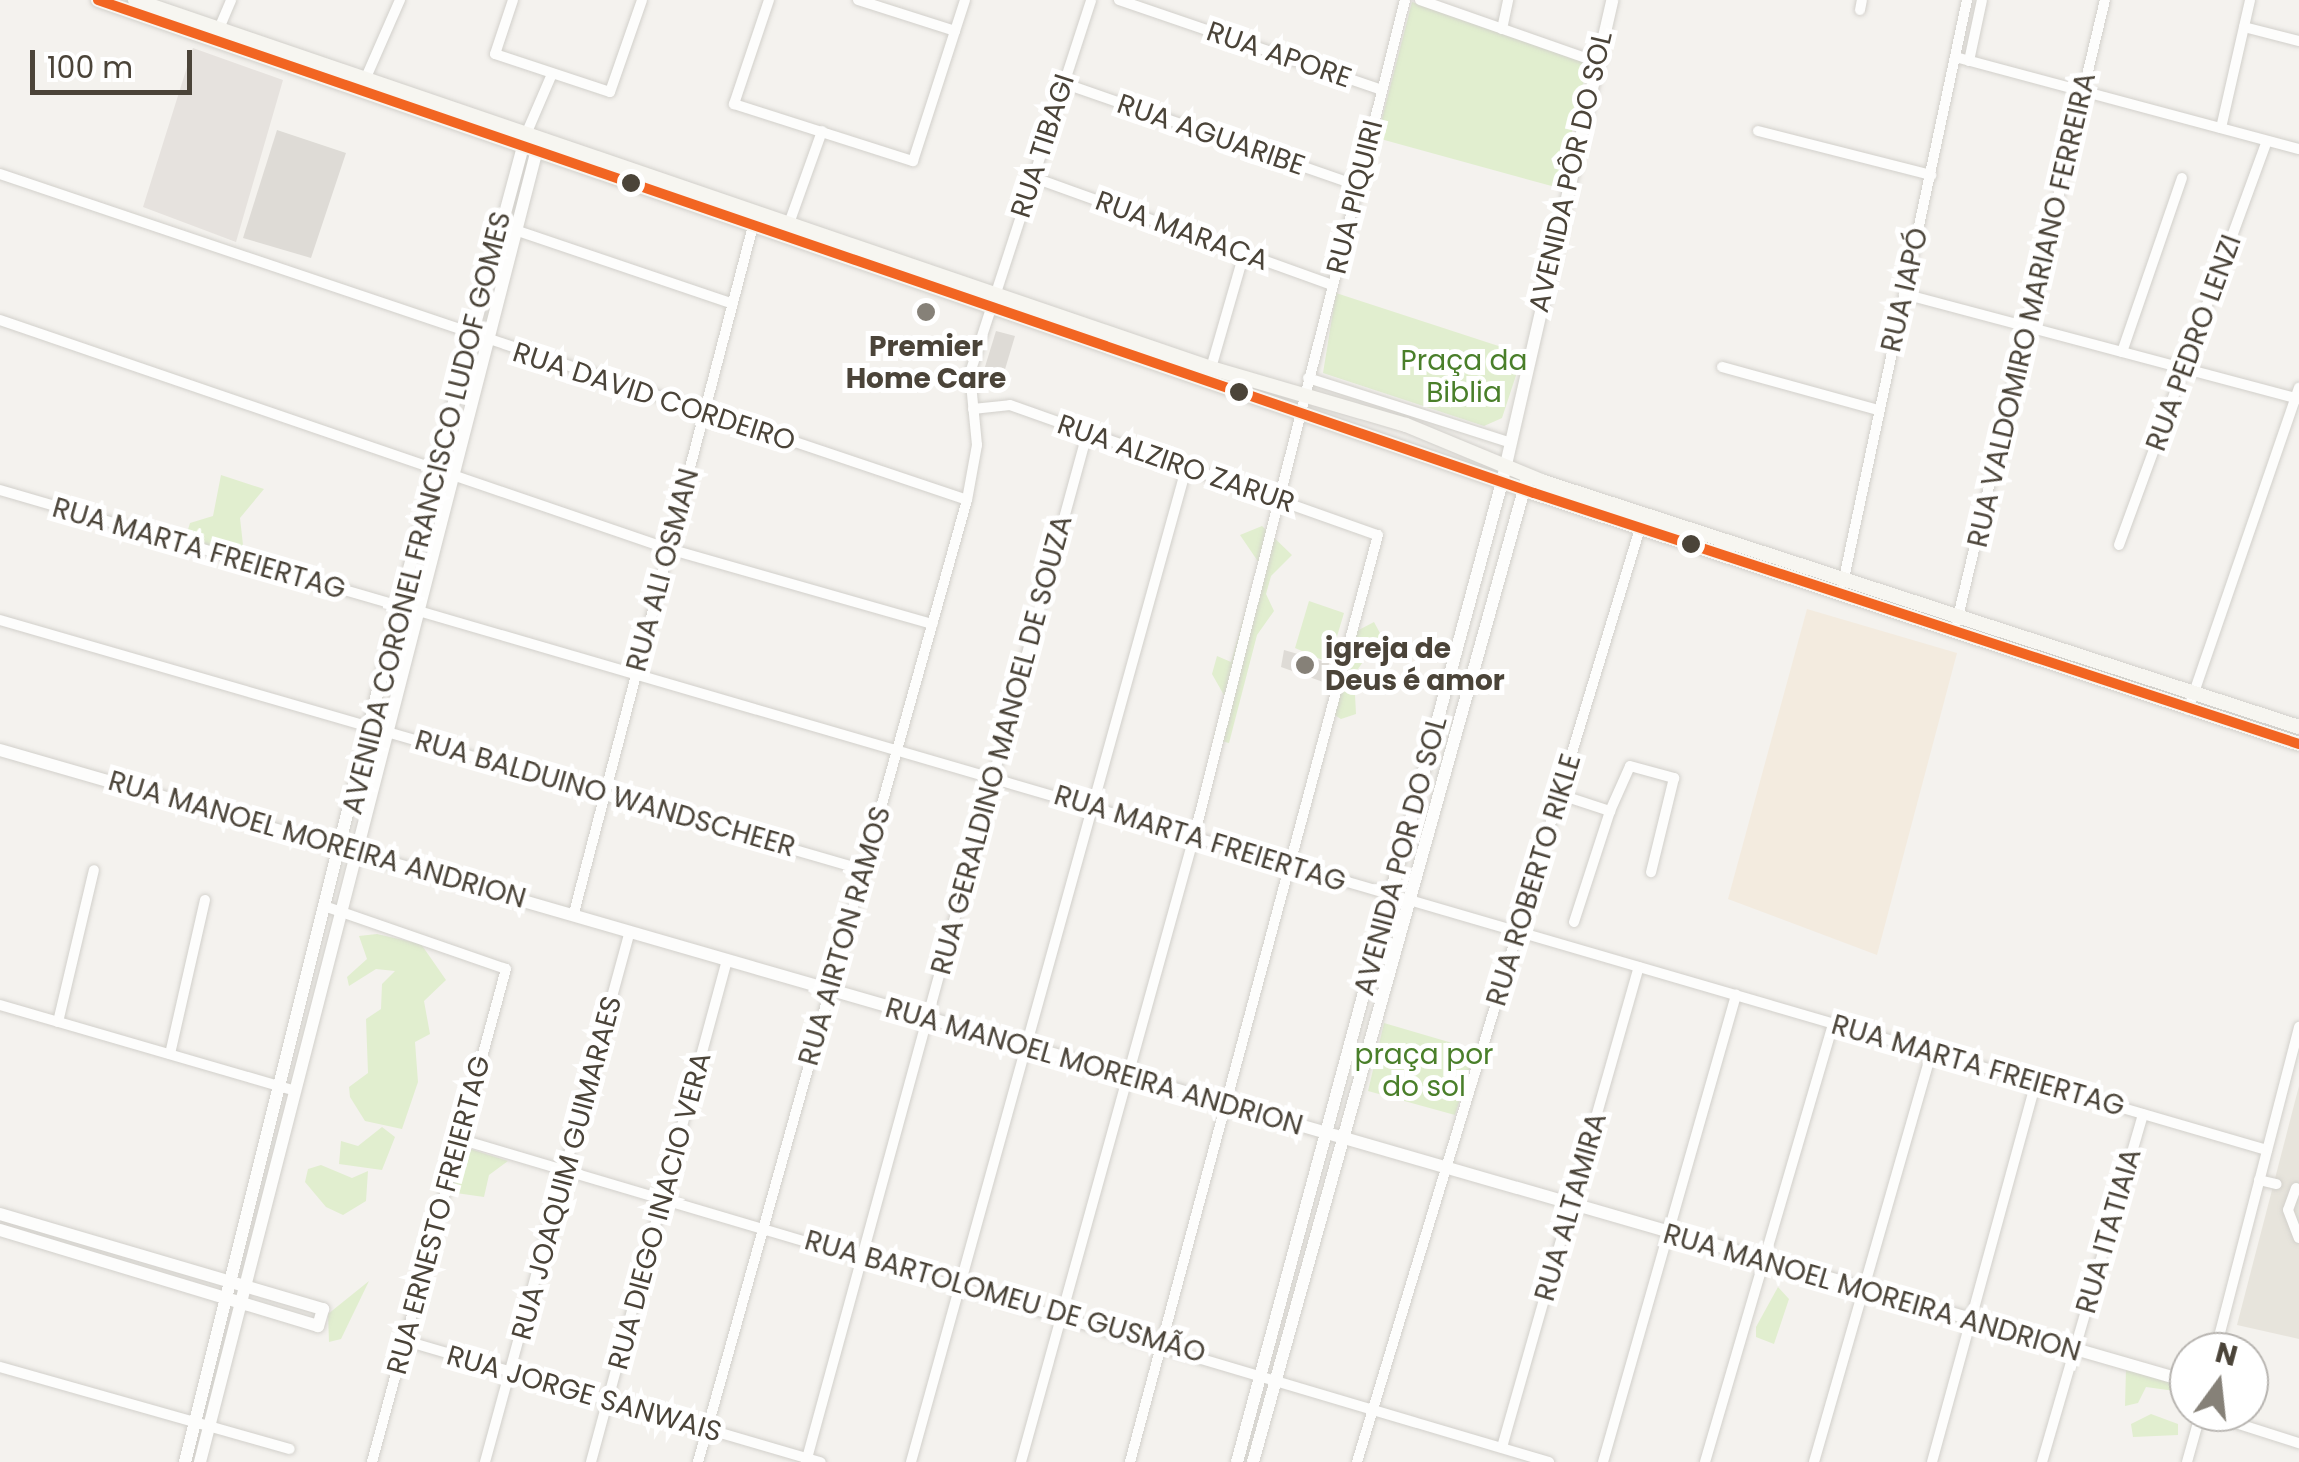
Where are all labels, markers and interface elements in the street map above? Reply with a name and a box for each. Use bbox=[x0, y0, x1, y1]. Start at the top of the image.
street label: RUA APORE bbox=[1202, 15, 1356, 95]
street label: AVENIDA PÔR DO SOL bbox=[1522, 28, 1620, 316]
scale bar bbox=[35, 30, 198, 92]
text: 100 m bbox=[47, 46, 133, 89]
street label: RUA VALDOMIRO MARIANO FERREIRA bbox=[1961, 69, 2103, 551]
street label: RUA TIBAGI bbox=[1004, 70, 1082, 222]
street label: RUA AGUARIBE bbox=[1113, 87, 1309, 183]
street label: RUA PIQUIRI bbox=[1320, 117, 1390, 277]
unlabelled marker bbox=[621, 173, 641, 193]
street label: RUA MARACA bbox=[1091, 184, 1273, 278]
street label: AVENIDA CORONEL FRANCISCO LUDOF GOMES bbox=[336, 208, 518, 818]
street label: RUA IAPÓ bbox=[1874, 225, 1936, 355]
street label: RUA PEDRO LENZI bbox=[2139, 230, 2249, 456]
marker: Premier Home Care bbox=[913, 299, 939, 325]
place label: Premier Home Care bbox=[846, 330, 1006, 396]
street label: RUA DAVID CORDEIRO bbox=[509, 335, 799, 459]
park label: Praça da Biblia bbox=[1401, 344, 1527, 410]
unlabelled marker bbox=[1229, 382, 1249, 402]
street label: RUA ALZIRO ZARUR bbox=[1053, 408, 1299, 520]
street label: RUA ALI OSMAN bbox=[620, 465, 706, 675]
street label: RUA MARTA FREIERTAG bbox=[49, 491, 349, 607]
street label: RUA GERALDINO MANOEL DE SOUZA bbox=[924, 512, 1080, 978]
unlabelled marker bbox=[1681, 534, 1701, 554]
place label: igreja de Deus é amor bbox=[1325, 632, 1505, 698]
marker: igreja de Deus é amor bbox=[1294, 654, 1316, 676]
street label: AVENIDA POR DO SOL bbox=[1348, 713, 1454, 999]
street label: RUA BALDUINO WANDSCHEER bbox=[411, 724, 799, 864]
street label: RUA ROBERTO RIKLE bbox=[1480, 750, 1588, 1010]
street label: RUA MANOEL MOREIRA ANDRION bbox=[104, 764, 530, 916]
street label: RUA MARTA FREIERTAG bbox=[1050, 779, 1350, 899]
street label: RUA AIRTON RAMOS bbox=[792, 803, 898, 1069]
street label: RUA MANOEL MOREIRA ANDRION bbox=[881, 991, 1307, 1143]
street label: RUA JOAQUIM GUIMARAES bbox=[505, 992, 629, 1344]
street label: RUA MARTA FREIERTAG bbox=[1828, 1008, 2128, 1124]
park label: praça por do sol bbox=[1355, 1038, 1493, 1104]
street label: RUA DIEGO INACIO VERA bbox=[601, 1049, 719, 1373]
street label: RUA ERNESTO FREIERTAG bbox=[380, 1052, 498, 1378]
street label: RUA ALTAMIRA bbox=[1528, 1109, 1614, 1305]
street label: RUA ITATIAIA bbox=[2069, 1145, 2149, 1317]
street label: RUA MANOEL MOREIRA ANDRION bbox=[1659, 1217, 2085, 1369]
street label: RUA BARTOLOMEU DE GUSMÃO bbox=[801, 1224, 1209, 1370]
north arrow bbox=[2169, 1332, 2269, 1432]
text: N bbox=[2211, 1333, 2242, 1376]
street label: RUA JORGE SANWAIS bbox=[443, 1339, 725, 1449]

